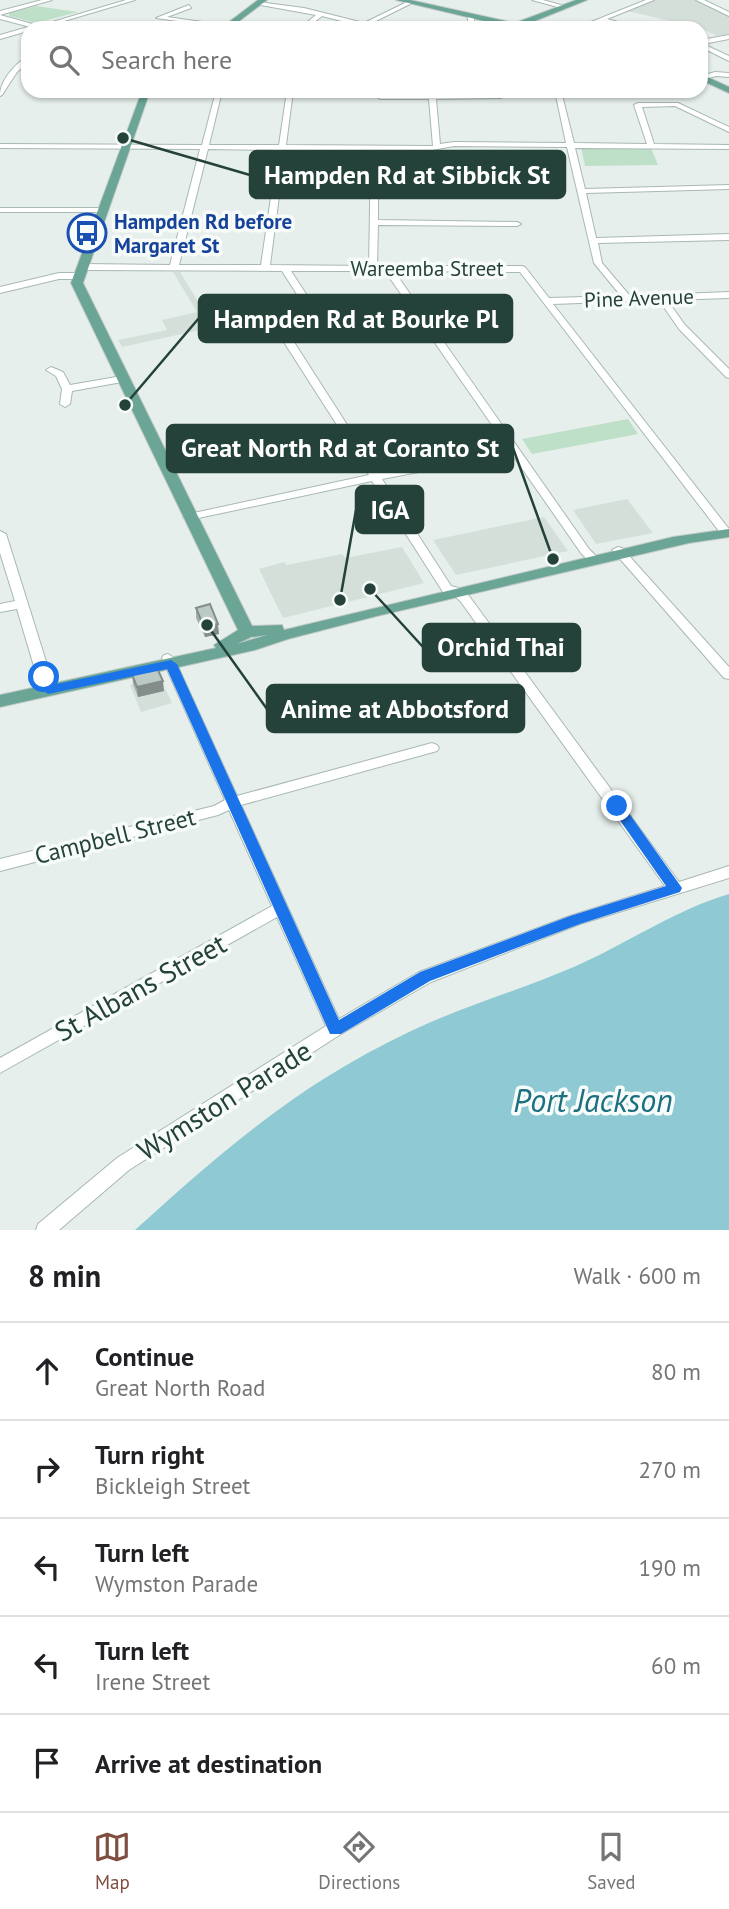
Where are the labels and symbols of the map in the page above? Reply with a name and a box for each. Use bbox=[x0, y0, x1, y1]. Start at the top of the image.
callout: Hampden Rd at Sibbick St bbox=[250, 151, 565, 198]
text: Hampden Rd at Sibbick St bbox=[264, 158, 550, 191]
place label: Hampden Rd before Margaret St bbox=[114, 208, 292, 259]
bus stop icon: Hampden Rd before Margaret St bbox=[66, 212, 108, 254]
street label: Wareemba Street bbox=[350, 255, 504, 282]
street label: Pine Avenue bbox=[584, 283, 694, 313]
callout: Hampden Rd at Bourke Pl bbox=[199, 295, 512, 342]
text: Hampden Rd at Bourke Pl bbox=[214, 302, 499, 335]
callout: Great North Rd at Coranto St bbox=[167, 425, 513, 472]
text: Great North Rd at Coranto St bbox=[181, 431, 499, 464]
callout: IGA bbox=[356, 486, 423, 533]
text: IGA bbox=[371, 493, 410, 526]
callout: Orchid Thai bbox=[423, 624, 580, 671]
text: Orchid Thai bbox=[437, 630, 565, 663]
route start bbox=[28, 661, 59, 692]
callout: Anime at Abbotsford bbox=[267, 685, 524, 732]
text: Anime at Abbotsford bbox=[281, 692, 509, 725]
route end bbox=[601, 790, 632, 821]
street label: Campbell Street bbox=[31, 801, 199, 871]
street label: St Albans Street bbox=[48, 924, 233, 1049]
street label: Wymston Parade bbox=[130, 1032, 318, 1168]
water label: Port Jackson bbox=[513, 1079, 673, 1121]

